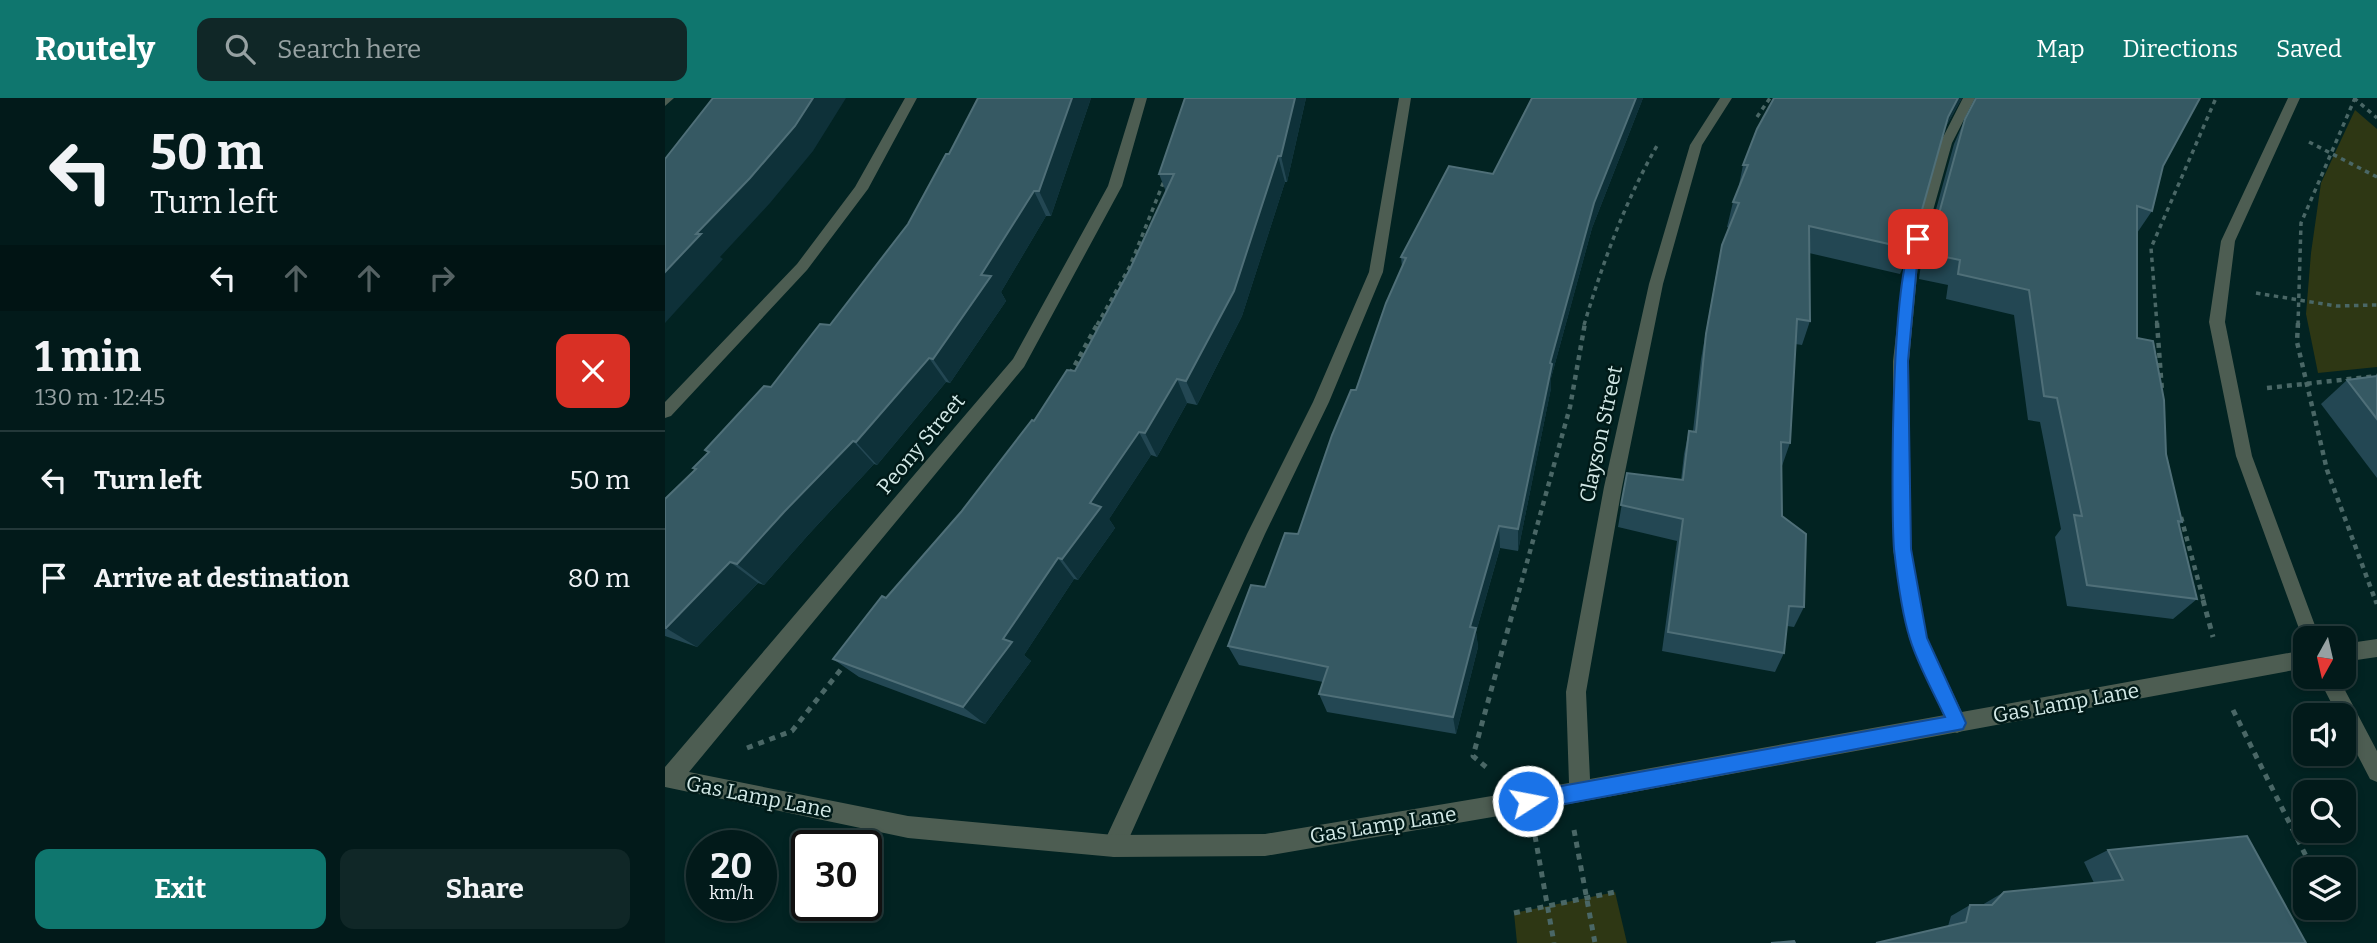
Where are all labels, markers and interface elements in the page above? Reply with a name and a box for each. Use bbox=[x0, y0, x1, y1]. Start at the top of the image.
search box bbox=[197, 18, 687, 81]
text: Routely bbox=[35, 29, 155, 69]
icon: search bbox=[221, 30, 259, 68]
text: Search here bbox=[277, 34, 421, 65]
text: Map bbox=[2036, 35, 2085, 63]
text: Directions bbox=[2123, 35, 2238, 63]
text: Saved bbox=[2276, 35, 2342, 63]
text: 50 m bbox=[150, 123, 263, 182]
icon: left bbox=[35, 126, 126, 217]
text: Turn left bbox=[150, 183, 278, 221]
pin bbox=[1888, 209, 1948, 269]
icon: arrive bbox=[1899, 220, 1937, 258]
icon: left bbox=[204, 259, 242, 297]
icon: ahead bbox=[277, 259, 315, 297]
icon: ahead bbox=[350, 259, 388, 297]
icon: right bbox=[423, 259, 461, 297]
text: 1 min bbox=[35, 332, 141, 382]
button: close bbox=[556, 334, 630, 408]
street label: Clayson Street bbox=[1574, 363, 1628, 505]
text: 130 m · 12:45 bbox=[35, 383, 165, 411]
street label: Peony Street bbox=[872, 388, 971, 499]
icon: left bbox=[35, 461, 73, 499]
text: Turn left bbox=[94, 465, 202, 496]
text: 50 m bbox=[569, 465, 630, 496]
icon: arrive bbox=[35, 559, 73, 597]
text: Arrive at destination bbox=[94, 563, 349, 594]
text: 80 m bbox=[568, 563, 630, 594]
north arrow bbox=[2293, 626, 2355, 690]
map controls bbox=[2293, 626, 2356, 920]
street label: Gas Lamp Lane bbox=[1991, 677, 2141, 729]
button: sound bbox=[2293, 703, 2356, 766]
position arrow bbox=[1491, 764, 1565, 838]
street label: Gas Lamp Lane bbox=[684, 770, 834, 824]
button: search bbox=[2293, 780, 2356, 843]
street label: Gas Lamp Lane bbox=[1308, 801, 1458, 849]
speed limit sign: 30 bbox=[791, 830, 882, 921]
text: 20 bbox=[711, 845, 752, 887]
button: Exit bbox=[35, 849, 326, 929]
button: Share bbox=[340, 849, 630, 929]
button: layers bbox=[2293, 857, 2356, 920]
text: km/h bbox=[709, 882, 754, 904]

